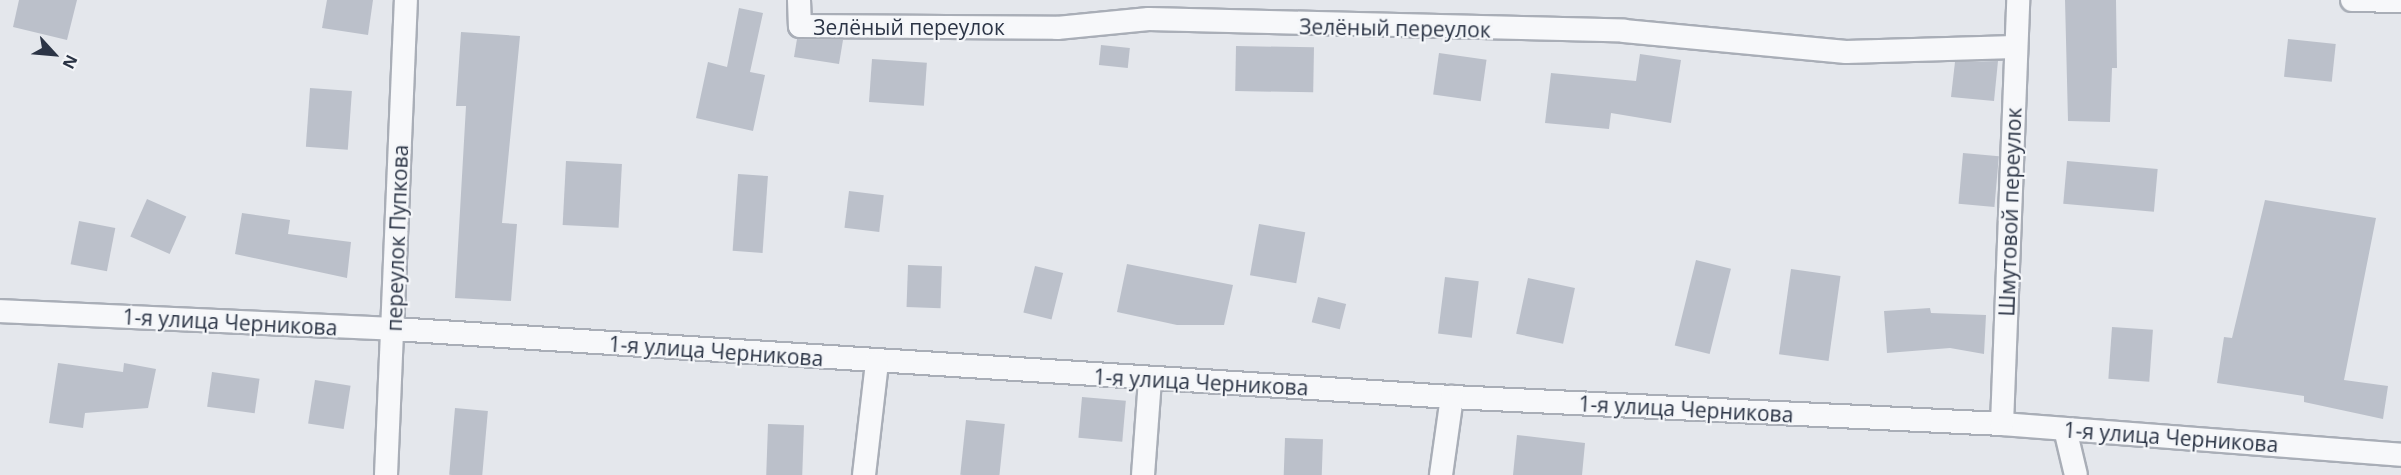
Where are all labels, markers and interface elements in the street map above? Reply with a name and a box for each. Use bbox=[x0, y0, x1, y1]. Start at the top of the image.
street label: Зелёный переулок bbox=[813, 14, 1005, 40]
street label: Зелёный переулок bbox=[1299, 14, 1491, 42]
north arrow bbox=[24, 24, 84, 84]
text: N bbox=[57, 51, 83, 73]
street label: Шмутовой переулок bbox=[1994, 107, 2026, 317]
street label: переулок Пупкова bbox=[381, 144, 413, 332]
street label: 1-я улица Черникова bbox=[122, 304, 338, 340]
street label: 1-я улица Черникова bbox=[608, 331, 824, 371]
street label: 1-я улица Черникова bbox=[1093, 364, 1309, 400]
street label: 1-я улица Черникова bbox=[1578, 391, 1794, 427]
street label: 1-я улица Черникова bbox=[2063, 417, 2279, 457]

